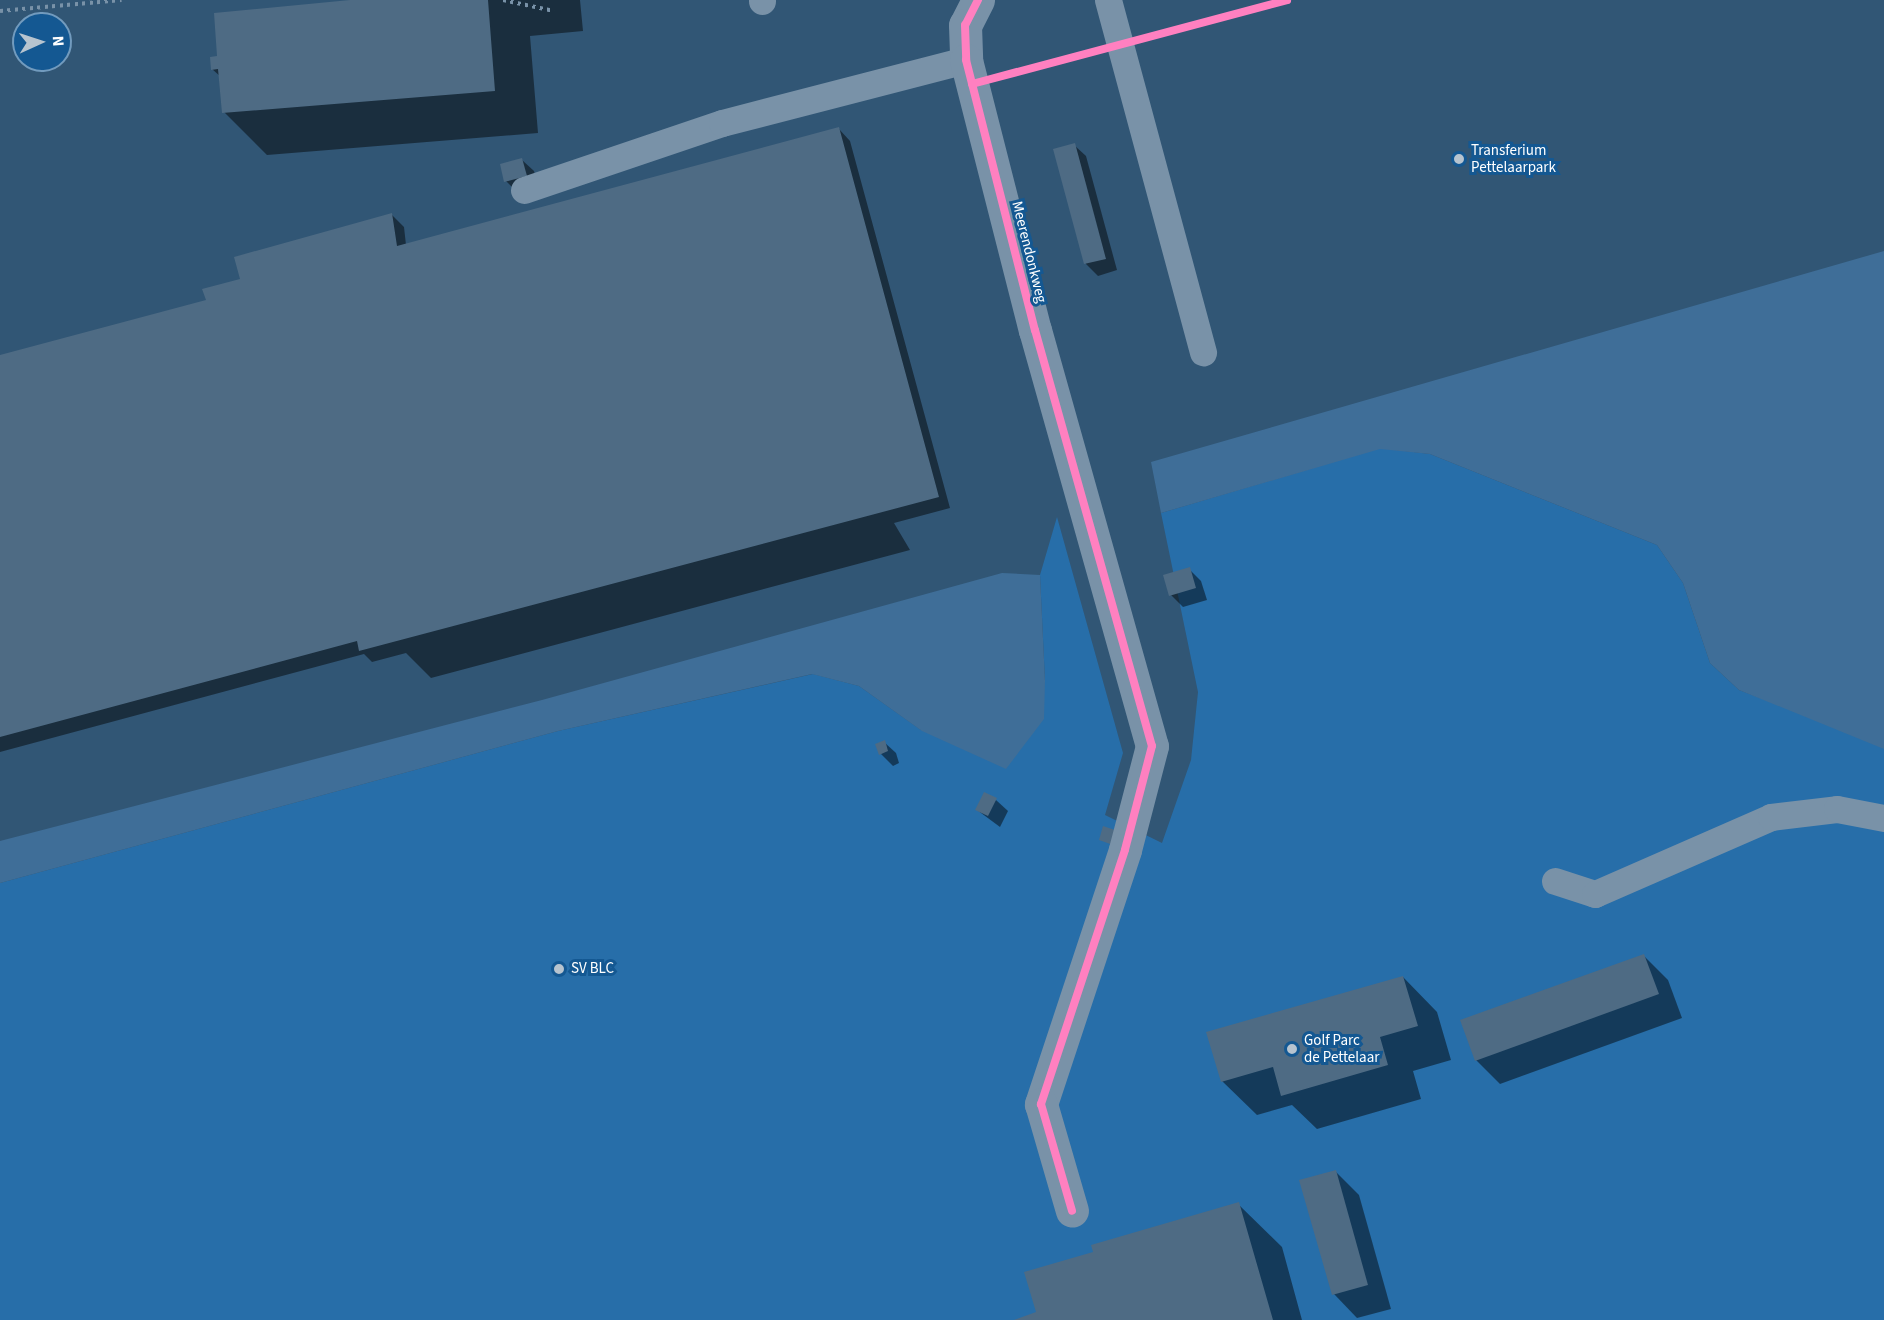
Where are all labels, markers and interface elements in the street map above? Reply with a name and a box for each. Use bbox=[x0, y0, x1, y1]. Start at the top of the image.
north arrow bbox=[12, 12, 72, 72]
text: N bbox=[47, 35, 69, 47]
place label: Transferium Pettelaarpark bbox=[1471, 141, 1556, 176]
marker: Transferium Pettelaarpark bbox=[1452, 152, 1466, 166]
street label: Meerendonkweg bbox=[1008, 199, 1050, 305]
place label: SV BLC bbox=[571, 960, 614, 978]
marker: SV BLC bbox=[552, 962, 566, 976]
place label: Golf Parc de Pettelaar bbox=[1304, 1031, 1379, 1066]
marker: Golf Parc de Pettelaar bbox=[1285, 1042, 1299, 1056]

